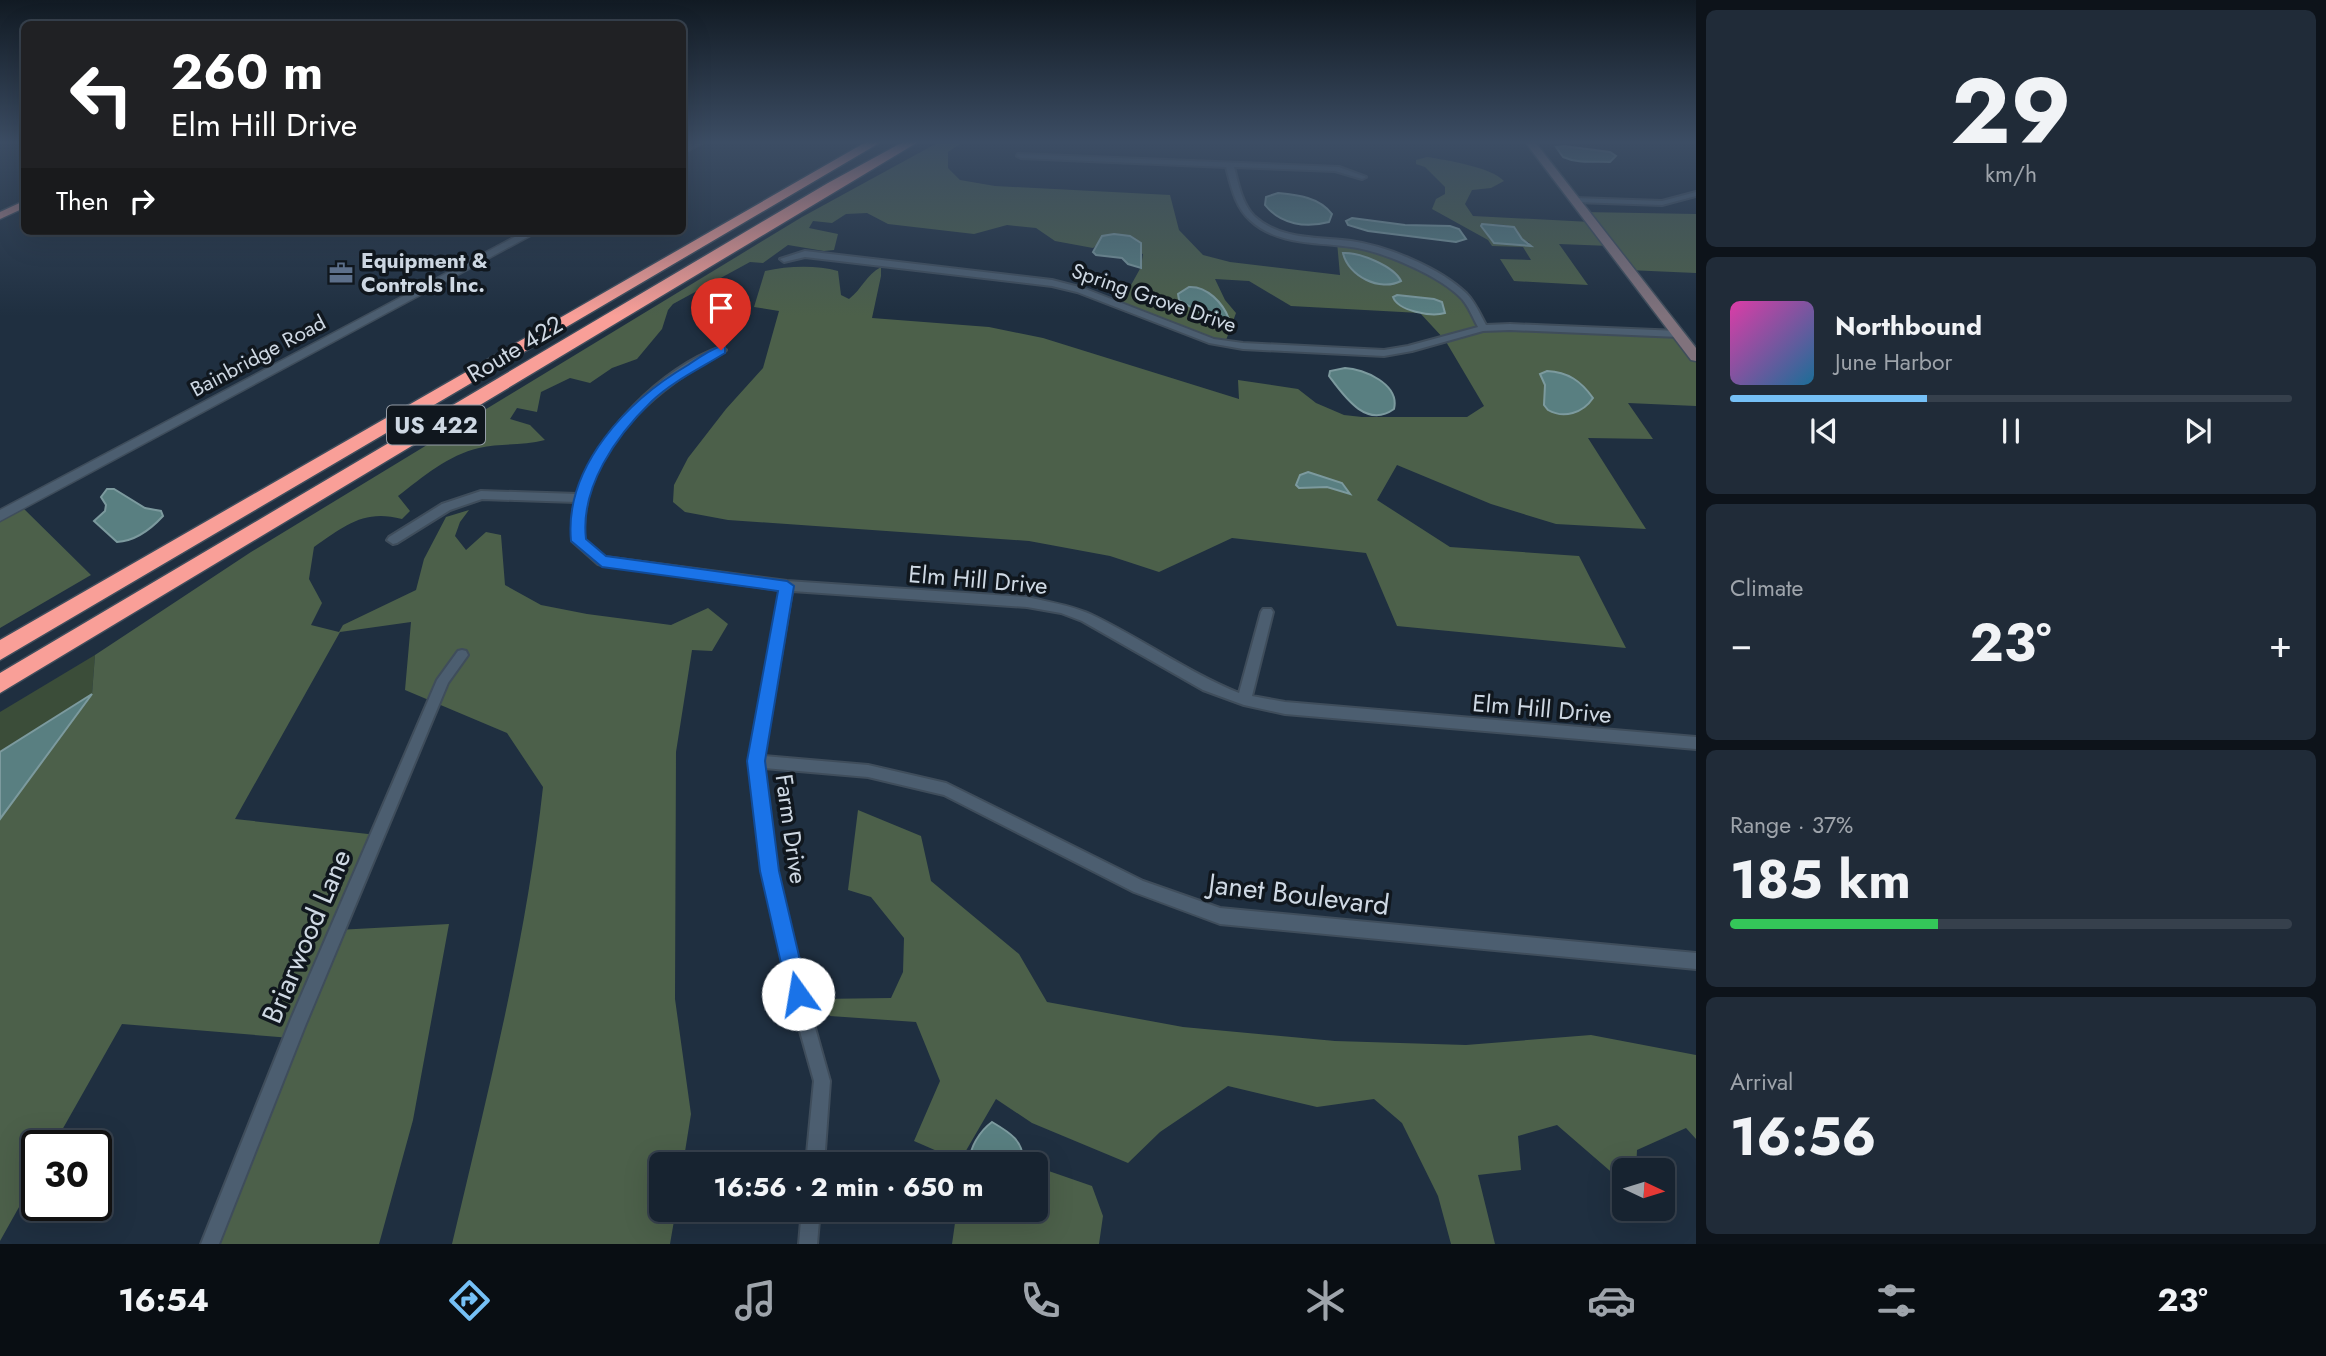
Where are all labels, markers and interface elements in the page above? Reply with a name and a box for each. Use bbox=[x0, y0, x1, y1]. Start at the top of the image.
text: 260 m bbox=[171, 37, 323, 107]
text: 29 bbox=[1951, 46, 2071, 177]
icon: left bbox=[56, 49, 147, 140]
text: Elm Hill Drive bbox=[171, 102, 357, 148]
text: km/h bbox=[1985, 157, 2037, 191]
text: Then bbox=[56, 182, 109, 220]
icon: right bbox=[123, 182, 161, 220]
place label: Equipment & Controls Inc. bbox=[361, 246, 488, 300]
street label: Spring Grove Drive bbox=[1068, 256, 1241, 340]
office icon: Equipment & Controls Inc. bbox=[327, 259, 355, 287]
pin bbox=[691, 278, 751, 350]
icon: arrive bbox=[702, 289, 740, 327]
street label: Route 422 bbox=[460, 306, 569, 391]
text: Northbound bbox=[1835, 307, 1982, 345]
street label: Bainbridge Road bbox=[185, 308, 331, 404]
text: June Harbor bbox=[1835, 345, 1952, 379]
road number: US 422 bbox=[387, 406, 485, 444]
icon: previous bbox=[1805, 412, 1843, 450]
icon: pause bbox=[1992, 412, 2030, 450]
icon: next bbox=[2179, 412, 2217, 450]
street label: Elm Hill Drive bbox=[907, 556, 1049, 603]
text: Climate bbox=[1730, 571, 1803, 605]
text: 23° bbox=[1970, 605, 2051, 681]
text: − bbox=[1730, 616, 1752, 671]
text: + bbox=[2269, 616, 2292, 671]
street label: Elm Hill Drive bbox=[1471, 685, 1613, 732]
street label: Farm Drive bbox=[766, 772, 817, 886]
text: Range · 37% bbox=[1730, 808, 1853, 842]
text: 185 km bbox=[1730, 842, 1911, 918]
street label: Briarwood Lane bbox=[251, 843, 362, 1029]
street label: Janet Boulevard bbox=[1202, 863, 1392, 926]
position arrow bbox=[761, 957, 835, 1031]
text: Arrival bbox=[1730, 1065, 1793, 1099]
text: 16:56 bbox=[1730, 1099, 1876, 1175]
speed limit sign: 30 bbox=[21, 1130, 112, 1221]
north arrow bbox=[1612, 1158, 1675, 1222]
map controls bbox=[1612, 1158, 1675, 1221]
text: 16:56 · 2 min · 650 m bbox=[714, 1168, 983, 1206]
icon: directions bbox=[445, 1276, 494, 1325]
icon: music bbox=[731, 1276, 780, 1325]
icon: phone bbox=[1016, 1276, 1065, 1325]
icon: climate bbox=[1301, 1276, 1350, 1325]
icon: car bbox=[1587, 1276, 1636, 1325]
icon: filters bbox=[1872, 1276, 1921, 1325]
text: 16:54 bbox=[118, 1277, 209, 1323]
text: 23° bbox=[2157, 1277, 2208, 1323]

